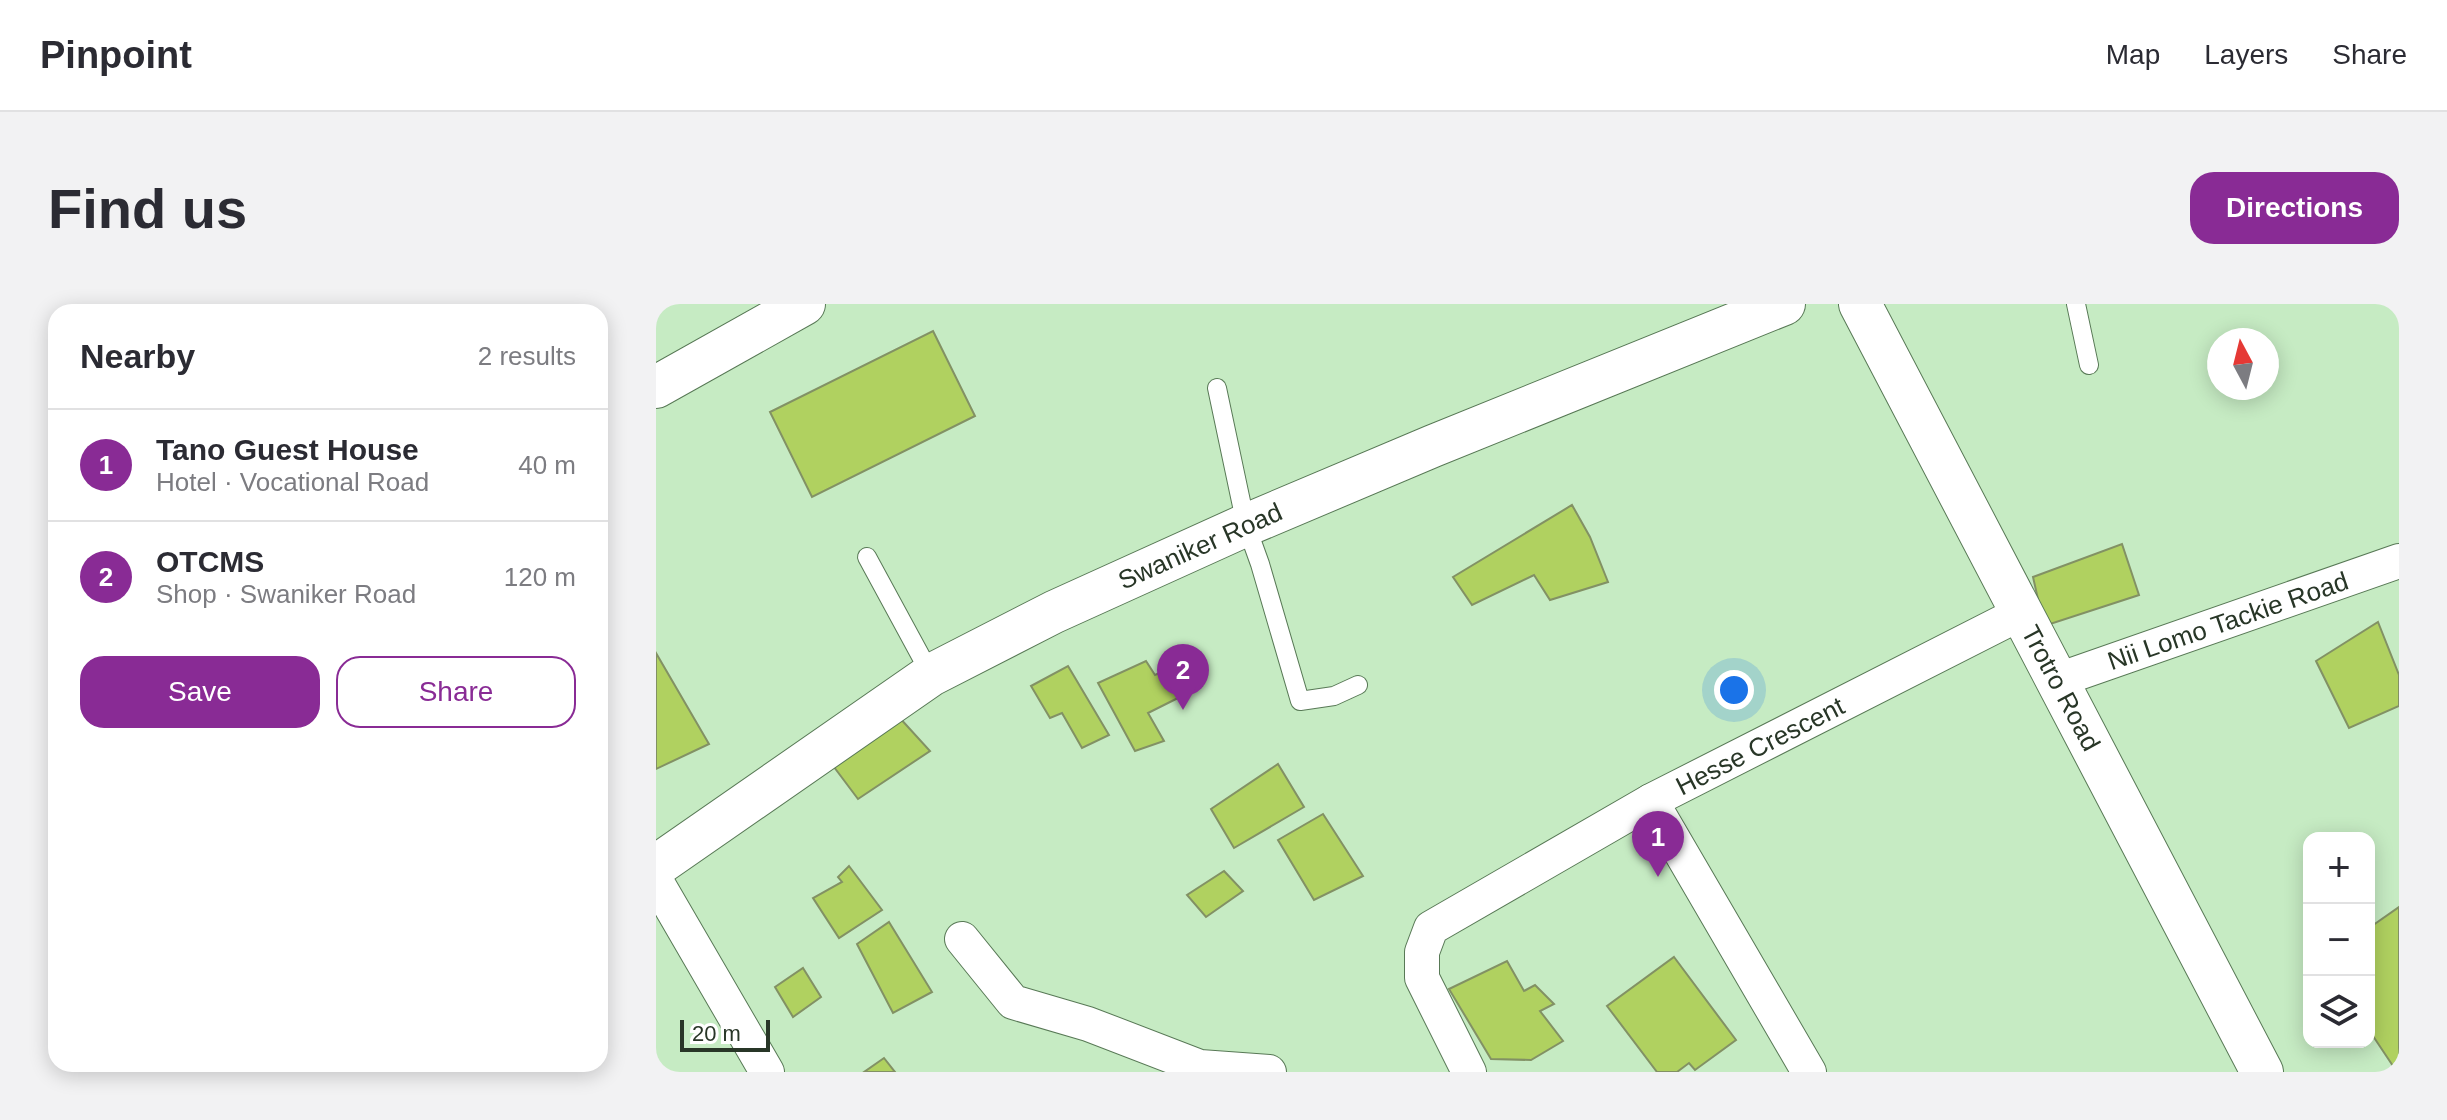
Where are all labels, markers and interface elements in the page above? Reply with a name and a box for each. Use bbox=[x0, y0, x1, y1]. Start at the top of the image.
text: Pinpoint bbox=[40, 34, 192, 76]
text: Map bbox=[2106, 39, 2160, 70]
text: Layers bbox=[2204, 39, 2288, 70]
text: Share bbox=[2332, 39, 2407, 70]
button: Directions bbox=[2190, 172, 2399, 244]
text: Find us bbox=[48, 177, 247, 240]
north arrow bbox=[2207, 328, 2279, 400]
text: Nearby bbox=[80, 337, 195, 375]
text: 2 results bbox=[478, 341, 576, 371]
text: Tano Guest House bbox=[156, 433, 419, 466]
text: 1 bbox=[99, 450, 113, 480]
text: 40 m bbox=[518, 450, 576, 480]
text: Hotel · Vocational Road bbox=[156, 467, 429, 497]
street label: Swaniker Road bbox=[1113, 496, 1287, 596]
text: OTCMS bbox=[156, 545, 264, 578]
text: 2 bbox=[99, 562, 113, 592]
text: 120 m bbox=[504, 562, 576, 592]
street label: Nii Lomo Tackie Road bbox=[2104, 566, 2352, 676]
text: Shop · Swaniker Road bbox=[156, 579, 416, 609]
street label: Trotro Road bbox=[2015, 620, 2107, 756]
pin: 2 bbox=[1157, 644, 1209, 710]
button: Save bbox=[80, 656, 320, 728]
button: Share bbox=[336, 656, 576, 728]
your location bbox=[1714, 670, 1754, 710]
street label: Hesse Crescent bbox=[1671, 690, 1850, 801]
pin: 1 bbox=[1632, 811, 1684, 877]
map controls bbox=[2303, 832, 2375, 1048]
button: + bbox=[2303, 832, 2375, 904]
button: − bbox=[2303, 904, 2375, 976]
button: layers bbox=[2303, 976, 2375, 1048]
scale bar bbox=[680, 1016, 770, 1052]
text: 20 m bbox=[692, 1021, 741, 1046]

